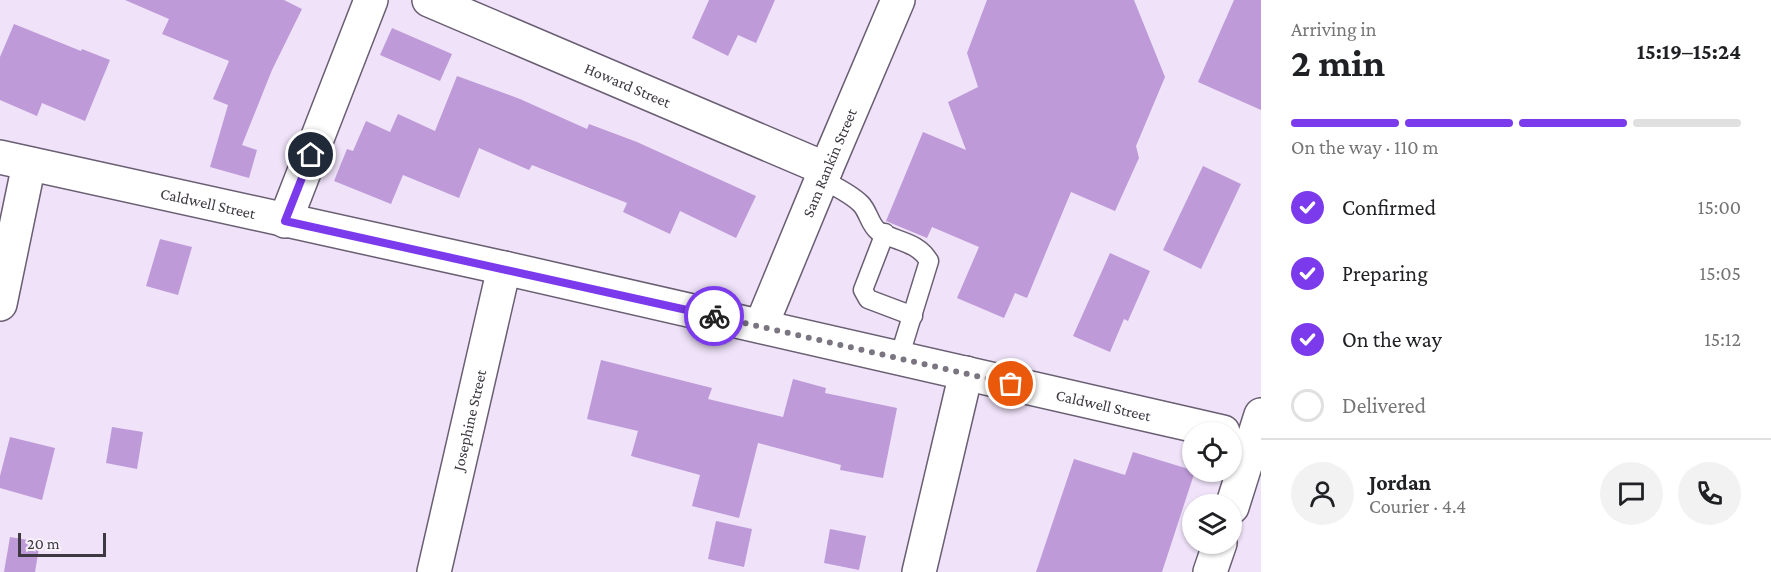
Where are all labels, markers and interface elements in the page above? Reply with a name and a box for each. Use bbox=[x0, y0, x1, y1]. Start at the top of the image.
text: Arriving in bbox=[1291, 18, 1376, 40]
text: 15:19–15:24 bbox=[1637, 39, 1741, 64]
text: 2 min bbox=[1291, 41, 1385, 84]
street label: Howard Street bbox=[582, 59, 674, 111]
street label: Sam Rankin Street bbox=[799, 105, 860, 219]
pin bbox=[285, 129, 336, 180]
text: On the way · 110 m bbox=[1291, 136, 1438, 158]
icon: home bbox=[294, 138, 327, 171]
street label: Caldwell Street bbox=[159, 184, 258, 222]
icon: check bbox=[1291, 191, 1324, 224]
text: Confirmed bbox=[1342, 195, 1436, 220]
text: 15:00 bbox=[1698, 196, 1741, 218]
icon: check bbox=[1291, 257, 1324, 290]
text: Preparing bbox=[1342, 261, 1428, 286]
text: 15:05 bbox=[1700, 262, 1741, 284]
courier bbox=[684, 286, 744, 346]
icon: bike bbox=[698, 300, 731, 333]
icon: check bbox=[1291, 323, 1324, 356]
text: On the way bbox=[1342, 327, 1442, 352]
text: 15:12 bbox=[1704, 328, 1741, 350]
pin bbox=[985, 358, 1036, 409]
street label: Josephine Street bbox=[449, 367, 489, 474]
icon: bag bbox=[994, 367, 1027, 400]
street label: Caldwell Street bbox=[1054, 386, 1153, 424]
text: Delivered bbox=[1342, 393, 1426, 418]
map controls bbox=[1182, 422, 1242, 554]
button: locate bbox=[1182, 422, 1242, 482]
button: person bbox=[1291, 462, 1354, 525]
button: chat bbox=[1600, 462, 1663, 525]
button: phone bbox=[1678, 462, 1741, 525]
text: Jordan bbox=[1369, 470, 1431, 495]
button: layers bbox=[1182, 494, 1242, 554]
text: Courier · 4.4 bbox=[1369, 495, 1466, 517]
scale bar bbox=[18, 530, 106, 558]
text: 20 m bbox=[27, 535, 60, 552]

